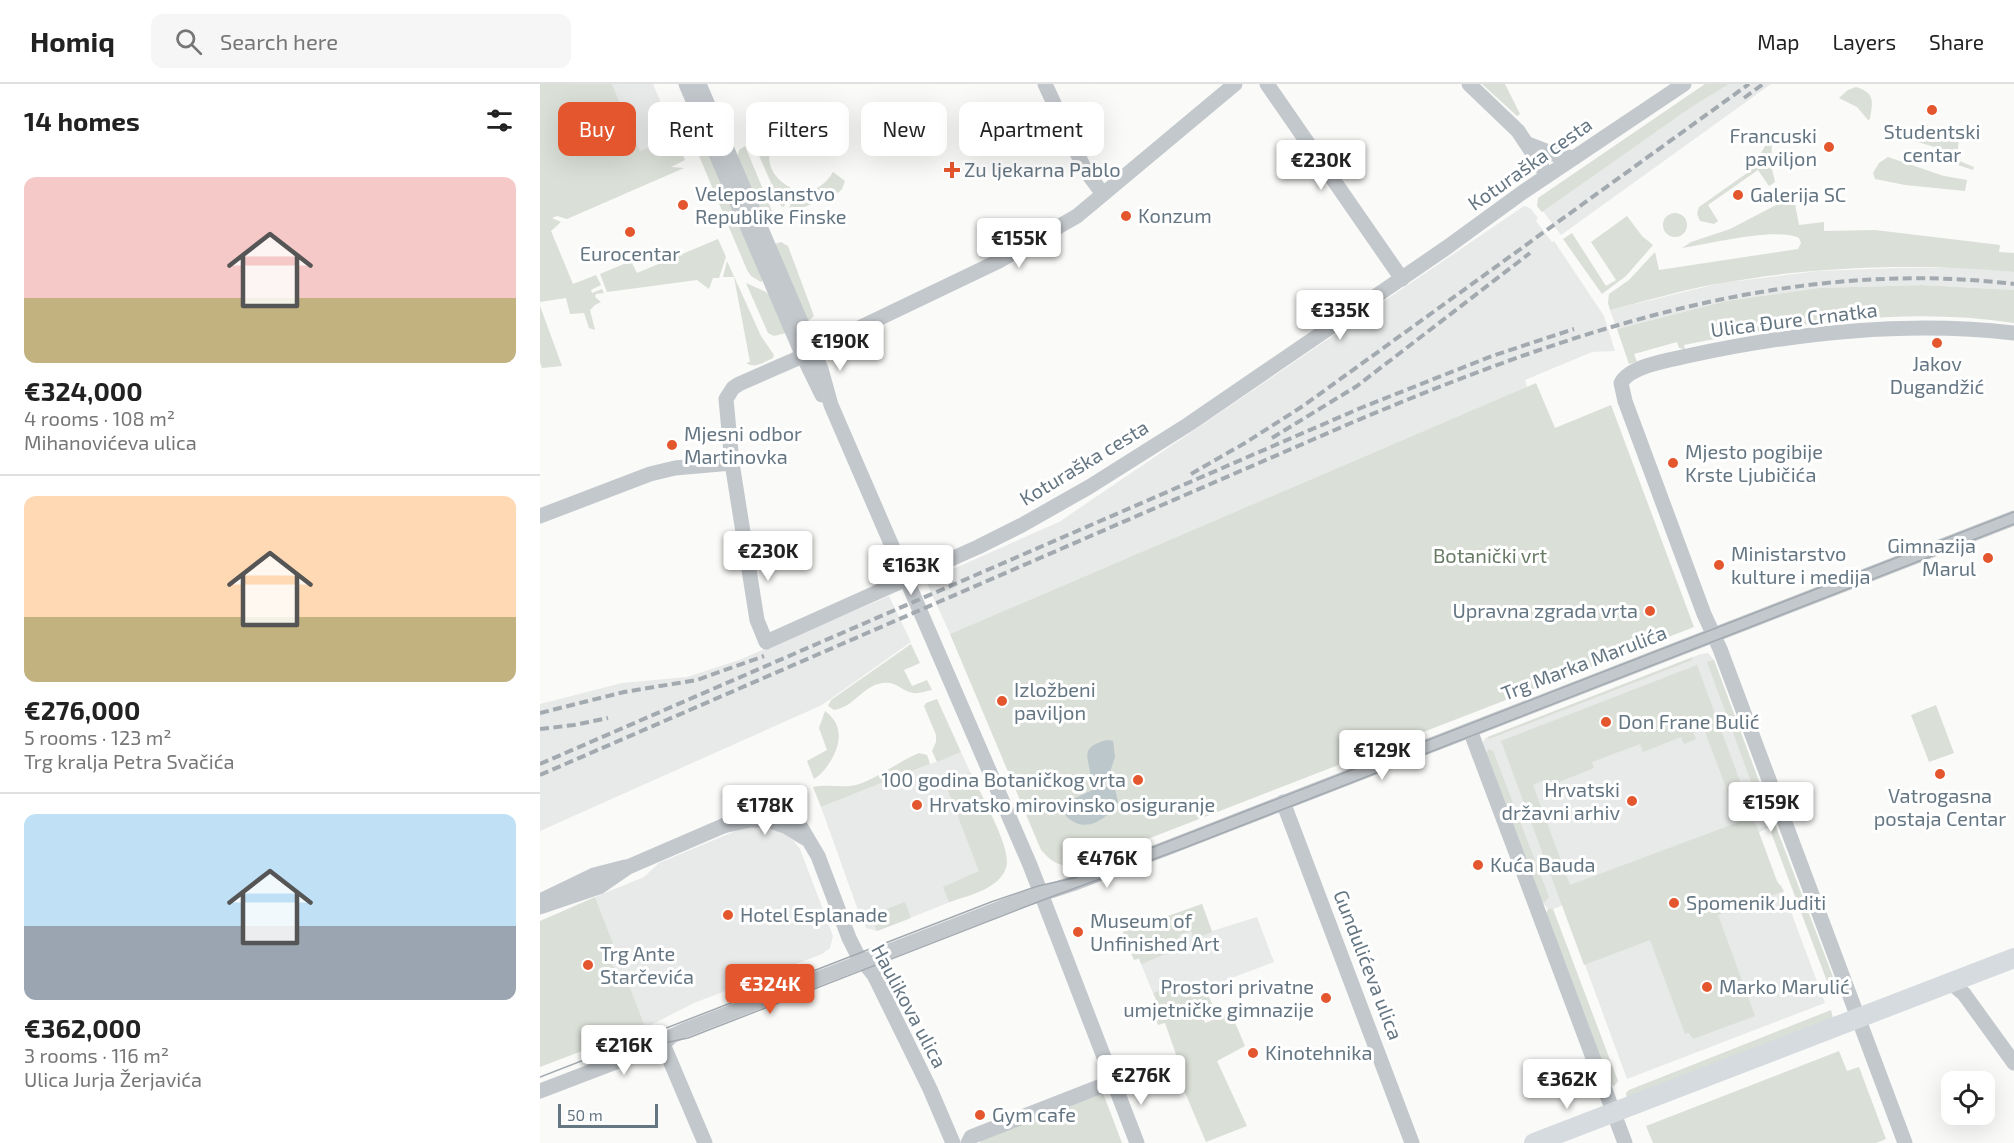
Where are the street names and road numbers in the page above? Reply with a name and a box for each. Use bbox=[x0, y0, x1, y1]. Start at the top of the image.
street label: Koturaška cesta bbox=[1463, 112, 1596, 215]
street label: Ulica Đure Crnatka bbox=[1709, 297, 1879, 341]
street label: Koturaška cesta bbox=[1015, 414, 1152, 510]
street label: Trg Marka Marulića bbox=[1498, 619, 1670, 705]
street label: Gundulićeva ulica bbox=[1329, 886, 1409, 1043]
street label: Haulikova ulica bbox=[867, 940, 953, 1072]

